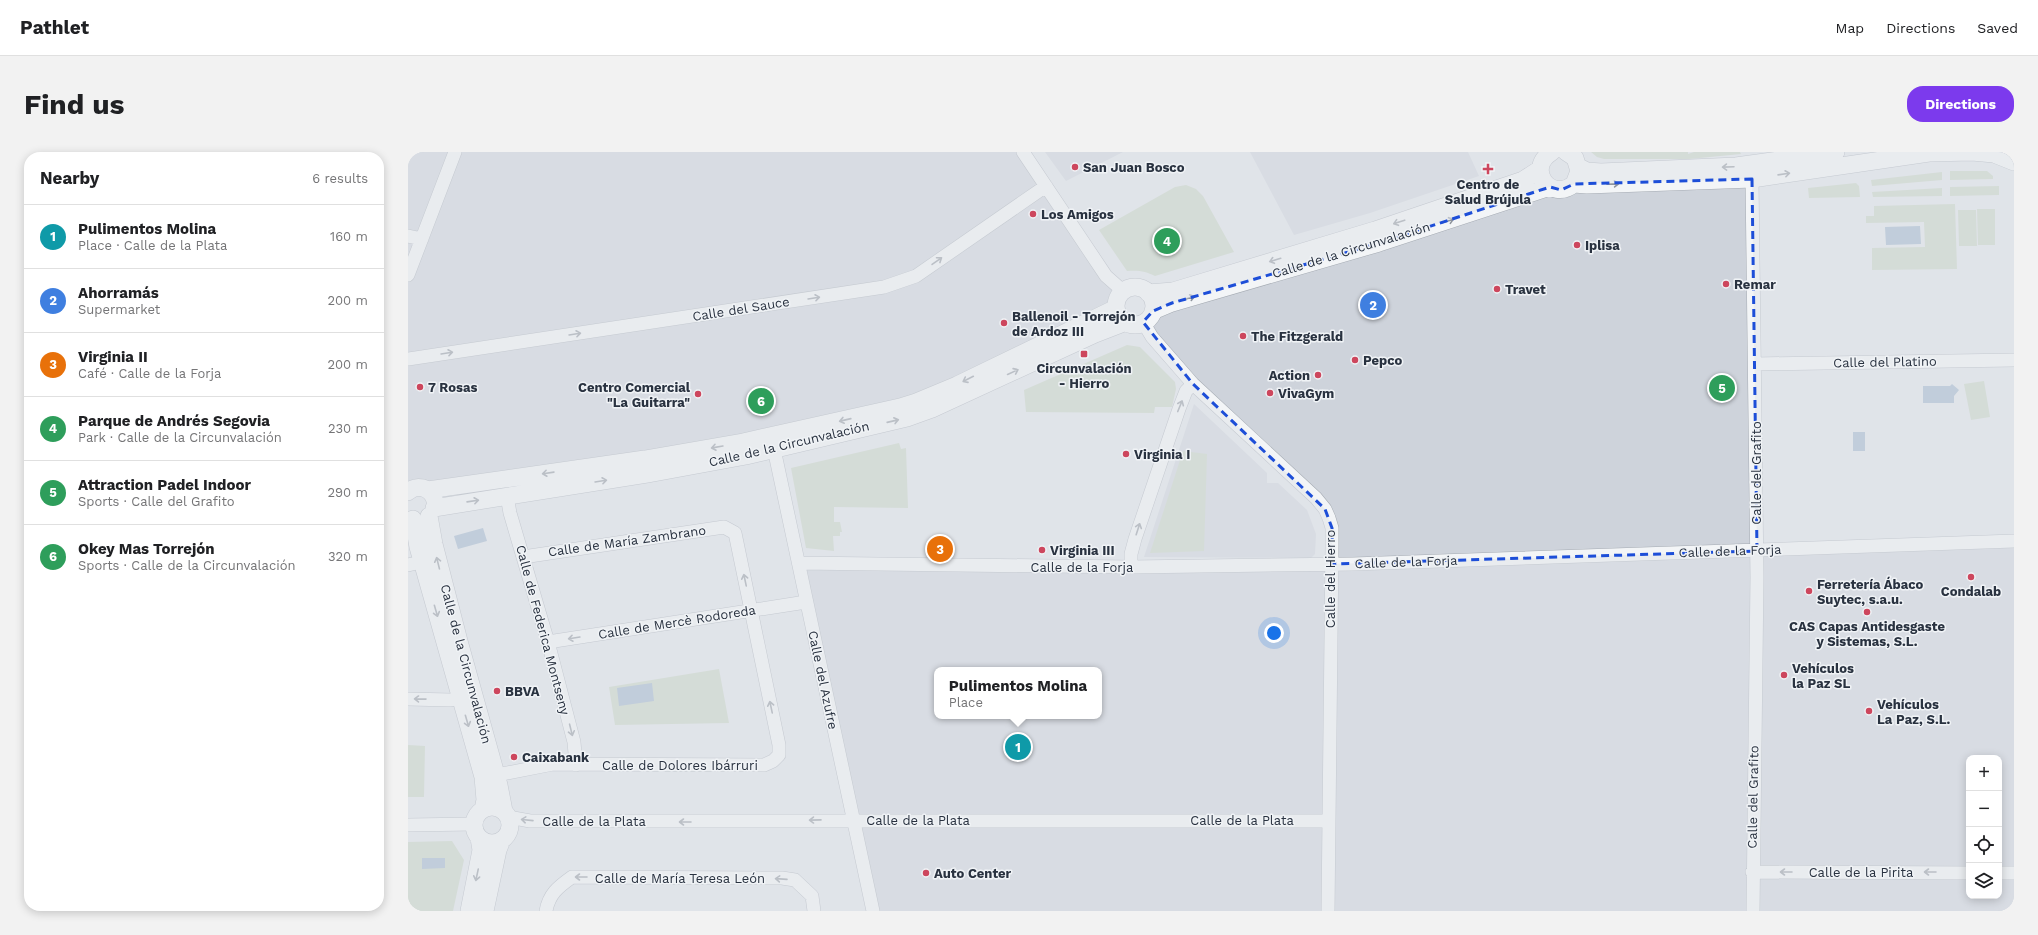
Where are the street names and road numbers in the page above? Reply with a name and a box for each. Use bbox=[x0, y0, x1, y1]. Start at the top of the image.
street label: Calle de la Circunvalación bbox=[1270, 219, 1432, 281]
street label: Calle del Sauce bbox=[691, 294, 791, 324]
street label: Calle del Platino bbox=[1833, 354, 1937, 370]
street label: Calle de la Circunvalación bbox=[707, 418, 871, 470]
street label: Calle del Grafito bbox=[1749, 421, 1764, 525]
street label: Calle de María Zambrano bbox=[547, 522, 707, 560]
street label: Calle del Hierro bbox=[1323, 530, 1338, 628]
street label: Calle de la Forja bbox=[1678, 542, 1782, 560]
street label: Calle de Federica Montseny bbox=[513, 543, 573, 717]
street label: Calle de la Forja bbox=[1354, 553, 1458, 571]
street label: Calle de la Forja bbox=[1031, 560, 1134, 575]
street label: Calle de la Circunvalación bbox=[438, 583, 494, 745]
street label: Calle de Mercè Rodoreda bbox=[597, 602, 757, 642]
street label: Calle del Azufre bbox=[805, 629, 841, 731]
street label: Calle del Grafito bbox=[1745, 745, 1761, 849]
street label: Calle de Dolores Ibárruri bbox=[602, 758, 758, 773]
street label: Calle de la Plata bbox=[866, 813, 970, 828]
street label: Calle de la Plata bbox=[1190, 813, 1294, 828]
street label: Calle de la Plata bbox=[542, 814, 646, 829]
street label: Calle de la Pirita bbox=[1809, 865, 1914, 880]
street label: Calle de María Teresa León bbox=[595, 871, 765, 886]

